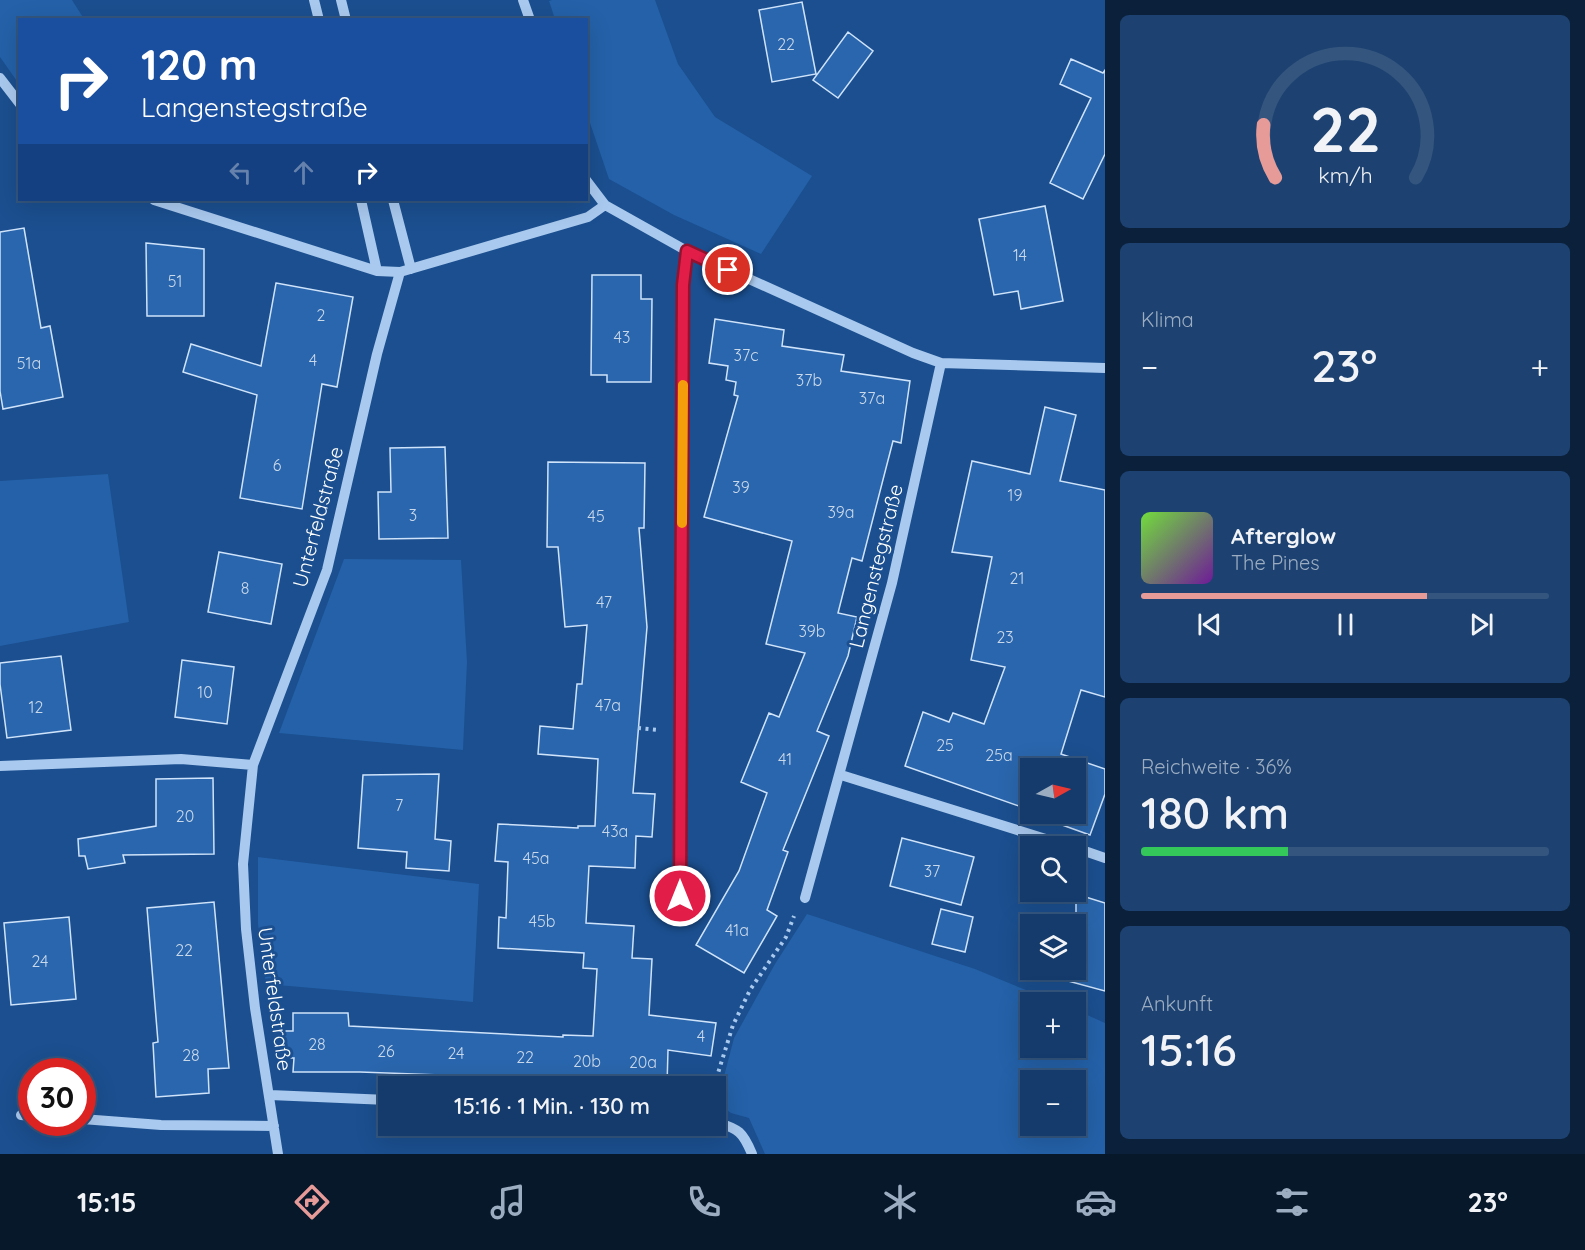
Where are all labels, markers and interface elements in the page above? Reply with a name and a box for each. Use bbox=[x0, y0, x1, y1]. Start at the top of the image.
house number: 22 bbox=[777, 34, 795, 54]
text: 120 m bbox=[141, 38, 258, 91]
icon: right bbox=[42, 42, 120, 120]
text: Langenstegstraße bbox=[141, 90, 368, 124]
text: 22 bbox=[1309, 91, 1381, 169]
icon: left bbox=[224, 156, 257, 189]
icon: ahead bbox=[287, 156, 320, 189]
icon: right bbox=[350, 156, 383, 189]
text: km/h bbox=[1318, 163, 1372, 189]
pin bbox=[702, 244, 753, 295]
house number: 14 bbox=[1013, 245, 1027, 265]
icon: arrive bbox=[711, 253, 744, 286]
house number: 51 bbox=[168, 271, 182, 291]
house number: 2 bbox=[317, 305, 326, 325]
text: Klima bbox=[1141, 307, 1194, 332]
house number: 43 bbox=[614, 327, 630, 347]
text: 23° bbox=[1311, 337, 1377, 393]
house number: 37c bbox=[734, 345, 758, 365]
text: − bbox=[1141, 346, 1158, 387]
text: + bbox=[1530, 346, 1549, 387]
house number: 4 bbox=[309, 350, 317, 370]
house number: 51a bbox=[17, 353, 41, 373]
house number: 37b bbox=[796, 370, 822, 390]
house number: 37a bbox=[859, 388, 885, 408]
street label: Unterfeldstraße bbox=[287, 444, 348, 590]
house number: 6 bbox=[273, 455, 282, 475]
house number: 39 bbox=[732, 477, 750, 497]
street label: Langenstegstraße bbox=[843, 481, 908, 650]
house number: 19 bbox=[1008, 485, 1022, 505]
house number: 39a bbox=[827, 502, 855, 522]
house number: 3 bbox=[409, 505, 417, 525]
house number: 45 bbox=[587, 506, 605, 526]
text: Afterglow bbox=[1231, 522, 1336, 550]
text: The Pines bbox=[1231, 550, 1320, 575]
house number: 21 bbox=[1010, 568, 1024, 588]
house number: 8 bbox=[241, 578, 249, 598]
house number: 47 bbox=[596, 592, 612, 612]
icon: previous bbox=[1193, 608, 1226, 641]
icon: pause bbox=[1329, 608, 1362, 641]
icon: next bbox=[1465, 608, 1498, 641]
house number: 39b bbox=[798, 621, 826, 641]
house number: 23 bbox=[996, 627, 1014, 647]
house number: 10 bbox=[197, 682, 213, 702]
house number: 47a bbox=[595, 695, 621, 715]
house number: 12 bbox=[29, 697, 44, 717]
house number: 25 bbox=[936, 735, 954, 755]
house number: 25a bbox=[985, 745, 1013, 765]
house number: 41 bbox=[778, 749, 792, 769]
text: Reichweite · 36% bbox=[1141, 754, 1292, 779]
north arrow bbox=[1020, 758, 1086, 824]
map controls bbox=[1020, 758, 1086, 1136]
text: 180 km bbox=[1141, 784, 1289, 840]
house number: 7 bbox=[395, 795, 403, 815]
house number: 20 bbox=[176, 806, 194, 826]
house number: 43a bbox=[602, 821, 628, 841]
button: search bbox=[1020, 836, 1086, 902]
house number: 45a bbox=[523, 848, 549, 868]
house number: 37 bbox=[924, 861, 940, 881]
position arrow bbox=[648, 864, 712, 928]
house number: 45b bbox=[529, 911, 555, 931]
button: layers bbox=[1020, 914, 1086, 980]
house number: 41a bbox=[725, 920, 749, 940]
street label: Unterfeldstraße bbox=[253, 925, 298, 1072]
house number: 22 bbox=[175, 940, 193, 960]
house number: 24 bbox=[31, 951, 49, 971]
text: Ankunft bbox=[1141, 991, 1213, 1016]
button: + bbox=[1020, 992, 1086, 1058]
text: 15:16 bbox=[1141, 1021, 1237, 1077]
house number: 4 bbox=[697, 1026, 705, 1046]
house number: 28 bbox=[308, 1034, 326, 1054]
house number: 26 bbox=[377, 1041, 395, 1061]
house number: 24 bbox=[447, 1043, 465, 1063]
house number: 28 bbox=[182, 1045, 200, 1065]
house number: 22 bbox=[516, 1047, 534, 1067]
house number: 20b bbox=[573, 1051, 601, 1071]
house number: 20a bbox=[629, 1052, 657, 1072]
speed limit sign: 30 bbox=[18, 1058, 96, 1136]
button: − bbox=[1020, 1070, 1086, 1136]
text: 15:16 · 1 Min. · 130 m bbox=[454, 1092, 650, 1120]
icon: directions bbox=[291, 1181, 333, 1223]
icon: music bbox=[487, 1181, 529, 1223]
icon: phone bbox=[683, 1181, 725, 1223]
icon: climate bbox=[879, 1181, 921, 1223]
icon: car bbox=[1075, 1181, 1117, 1223]
icon: filters bbox=[1271, 1181, 1313, 1223]
text: 15:15 bbox=[77, 1185, 137, 1219]
text: 23° bbox=[1467, 1185, 1508, 1219]

